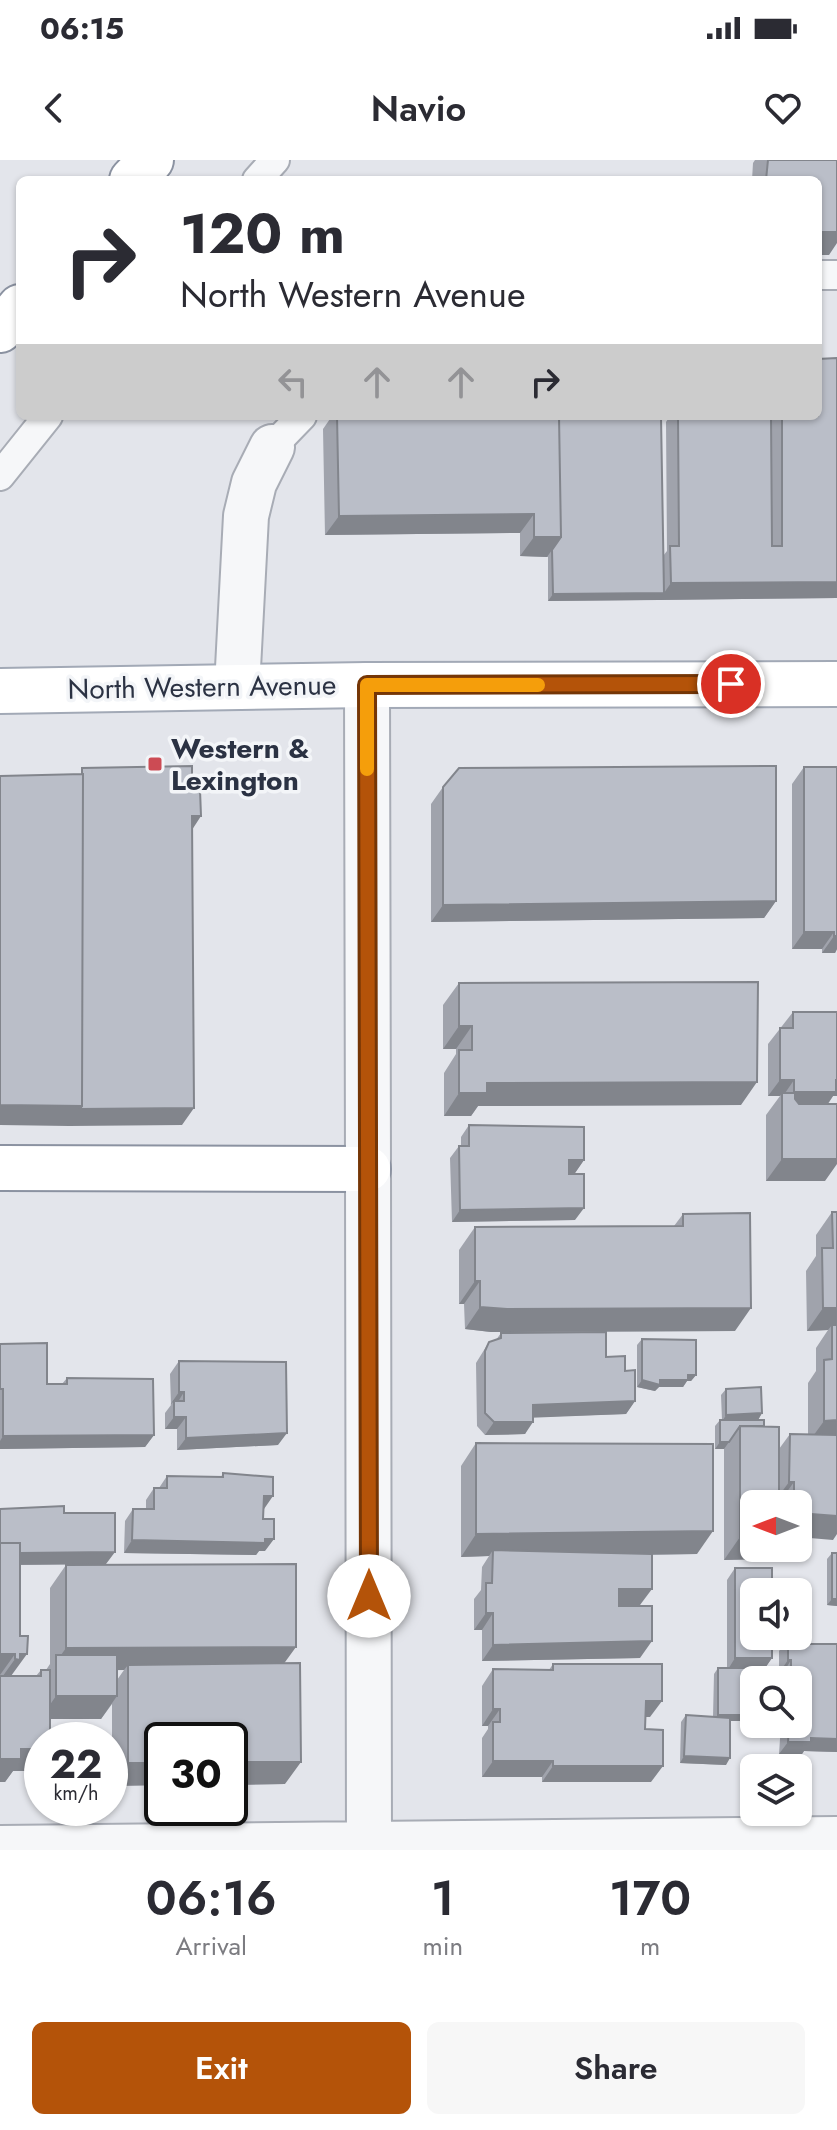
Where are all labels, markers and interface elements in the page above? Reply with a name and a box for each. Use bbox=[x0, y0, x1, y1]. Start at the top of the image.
text: 06:15 bbox=[40, 7, 124, 50]
text: Navio bbox=[371, 82, 466, 134]
icon: back bbox=[32, 86, 76, 130]
icon: heart bbox=[761, 86, 805, 130]
text: 120 m bbox=[180, 193, 345, 274]
icon: right bbox=[48, 208, 152, 312]
text: North Western Avenue bbox=[180, 268, 525, 320]
icon: left bbox=[271, 360, 315, 404]
icon: ahead bbox=[355, 360, 399, 404]
icon: ahead bbox=[439, 360, 483, 404]
icon: right bbox=[523, 360, 567, 404]
pin bbox=[697, 650, 765, 718]
icon: arrive bbox=[709, 662, 753, 706]
street label: North Western Avenue bbox=[67, 664, 337, 710]
place label: Western & Lexington bbox=[171, 728, 309, 801]
marker: Western & Lexington bbox=[146, 755, 164, 773]
north arrow bbox=[740, 1490, 812, 1562]
map controls bbox=[740, 1490, 812, 1826]
position arrow bbox=[327, 1554, 411, 1638]
button: sound bbox=[740, 1578, 812, 1650]
button: search bbox=[740, 1666, 812, 1738]
speed limit sign: 30 bbox=[144, 1722, 248, 1826]
text: 22 bbox=[50, 1735, 102, 1793]
button: layers bbox=[740, 1754, 812, 1826]
text: km/h bbox=[53, 1779, 99, 1808]
text: 06:16 bbox=[146, 1864, 277, 1933]
text: 1 bbox=[431, 1864, 455, 1933]
text: 170 bbox=[609, 1864, 691, 1933]
text: Arrival bbox=[175, 1927, 247, 1965]
text: min bbox=[423, 1927, 463, 1965]
text: m bbox=[640, 1927, 660, 1965]
button: Exit bbox=[32, 2022, 411, 2114]
button: Share bbox=[427, 2022, 805, 2114]

